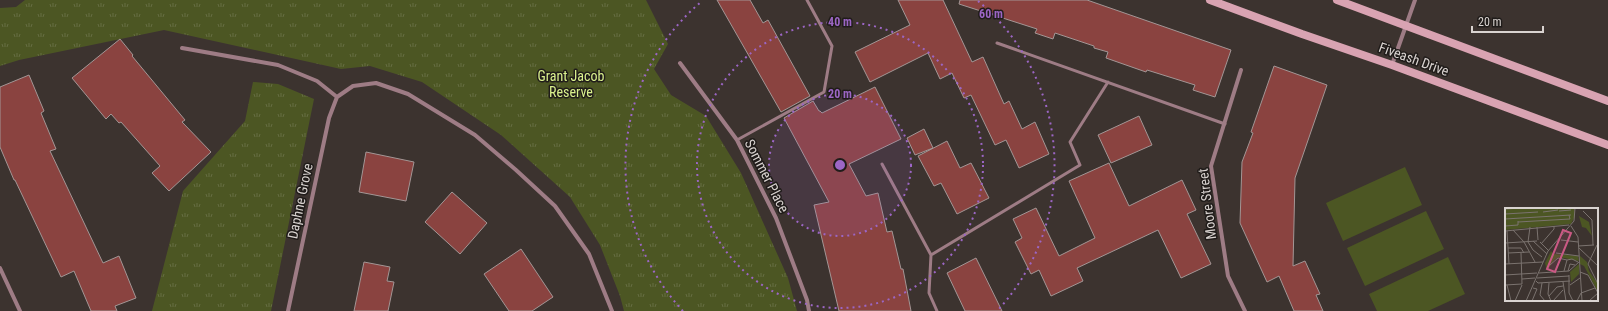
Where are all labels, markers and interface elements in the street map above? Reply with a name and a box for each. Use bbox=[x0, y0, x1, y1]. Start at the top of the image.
text: 60 m bbox=[979, 7, 1003, 21]
scale bar bbox=[1472, 8, 1543, 34]
text: 40 m bbox=[828, 15, 852, 29]
text: 20 m bbox=[1478, 15, 1502, 29]
street label: Fiveash Drive bbox=[1377, 39, 1452, 79]
park label: Grant Jacob Reserve bbox=[538, 68, 605, 100]
text: 20 m bbox=[828, 87, 852, 101]
street label: Sommer Place bbox=[742, 137, 793, 216]
centre of rings bbox=[833, 158, 847, 172]
street label: Daphne Grove bbox=[284, 161, 316, 240]
street label: Moore Street bbox=[1195, 168, 1219, 240]
inset map bbox=[1505, 208, 1598, 301]

